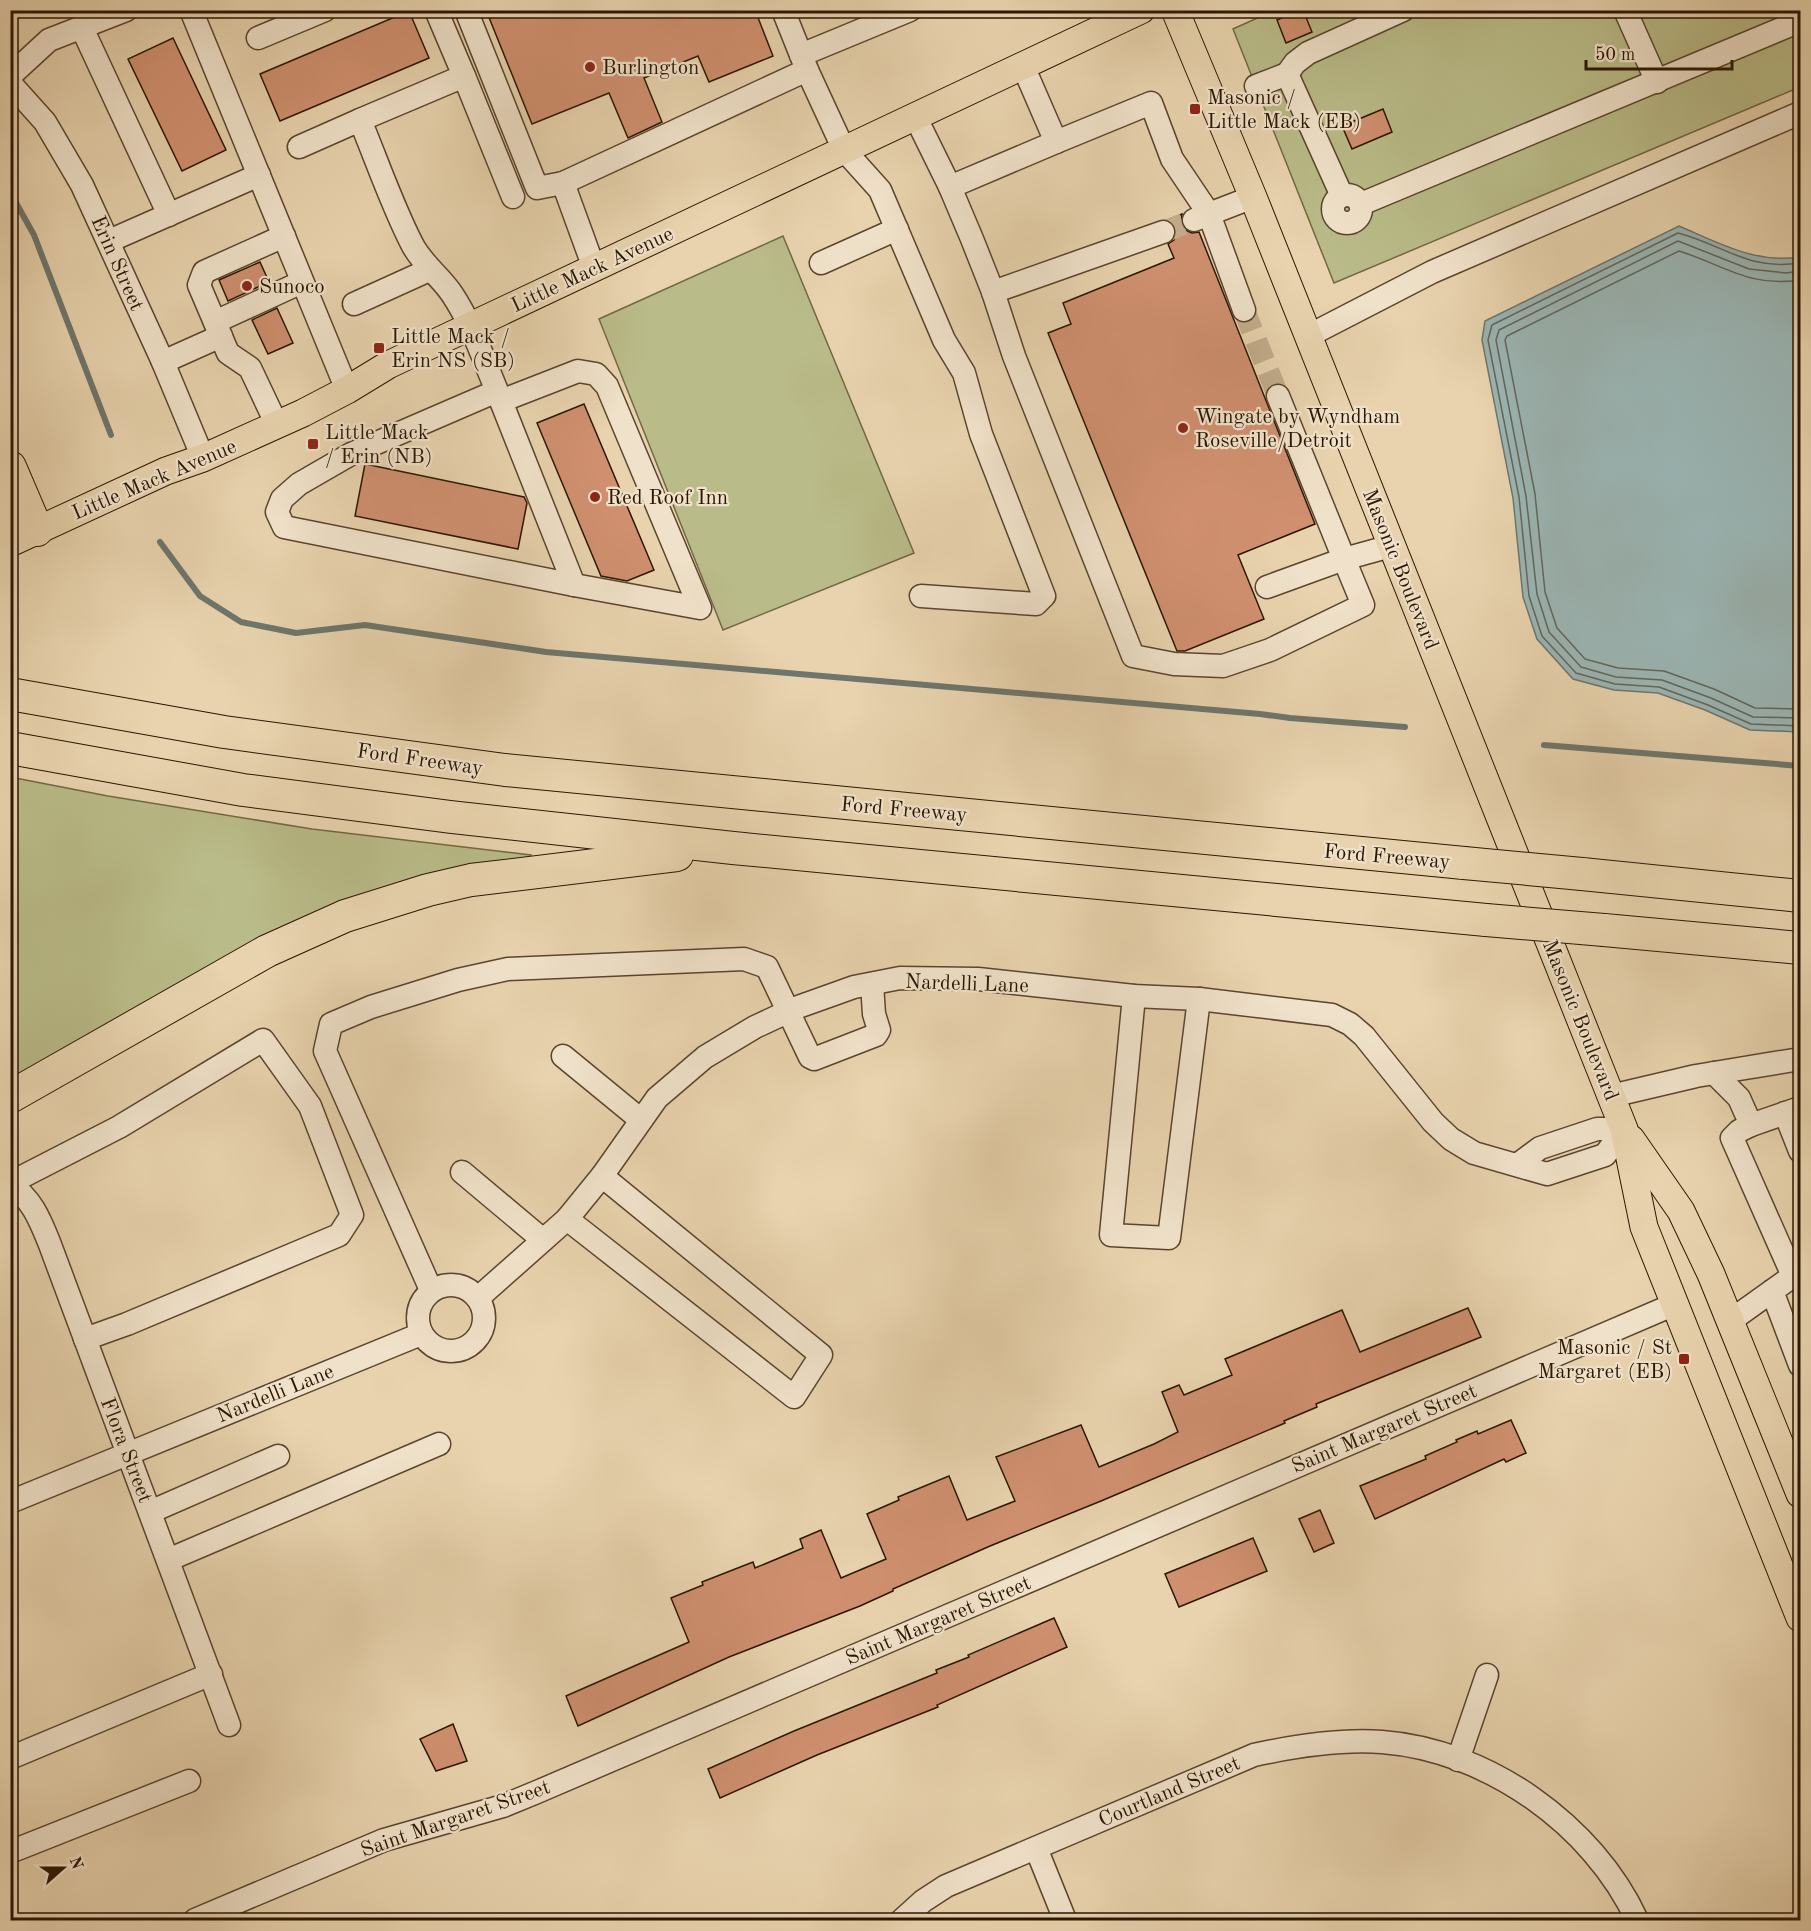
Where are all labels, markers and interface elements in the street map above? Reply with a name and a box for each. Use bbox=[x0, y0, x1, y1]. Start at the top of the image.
scale bar bbox=[1586, 33, 1732, 71]
text: 50 m bbox=[1595, 46, 1635, 64]
place label: Burlington bbox=[602, 58, 699, 79]
marker: Burlington bbox=[583, 60, 597, 74]
place label: Masonic / Little Mack (EB) bbox=[1207, 88, 1361, 133]
marker: Masonic / Little Mack (EB) bbox=[1188, 102, 1202, 116]
street label: Erin Street bbox=[86, 213, 147, 314]
street label: Little Mack Avenue bbox=[508, 224, 677, 317]
place label: Sunoco bbox=[259, 277, 325, 298]
marker: Sunoco bbox=[240, 279, 254, 293]
place label: Little Mack / Erin NS (SB) bbox=[391, 327, 515, 372]
marker: Little Mack / Erin NS (SB) bbox=[372, 341, 386, 355]
place label: Wingate by Wyndham Roseville/Detroit bbox=[1195, 407, 1400, 452]
marker: Wingate by Wyndham Roseville/Detroit bbox=[1176, 421, 1190, 435]
place label: Little Mack / Erin (NB) bbox=[325, 423, 433, 468]
street label: Little Mack Avenue bbox=[69, 436, 240, 524]
marker: Little Mack / Erin (NB) bbox=[306, 437, 320, 451]
street label: Masonic Boulevard bbox=[1358, 486, 1441, 653]
place label: Red Roof Inn bbox=[607, 488, 728, 509]
marker: Red Roof Inn bbox=[588, 490, 602, 504]
street label: Ford Freeway bbox=[355, 741, 484, 780]
street label: Ford Freeway bbox=[839, 794, 968, 827]
street label: Ford Freeway bbox=[1322, 841, 1451, 874]
street label: Masonic Boulevard bbox=[1538, 937, 1621, 1104]
street label: Nardelli Lane bbox=[905, 972, 1029, 997]
place label: Masonic / St Margaret (EB) bbox=[1538, 1338, 1672, 1383]
marker: Masonic / St Margaret (EB) bbox=[1677, 1352, 1691, 1366]
street label: Nardelli Lane bbox=[214, 1361, 337, 1427]
street label: Saint Margaret Street bbox=[1289, 1381, 1480, 1478]
street label: Flora Street bbox=[96, 1395, 155, 1506]
street label: Saint Margaret Street bbox=[843, 1573, 1034, 1670]
street label: Courtland Street bbox=[1096, 1753, 1243, 1832]
street label: Saint Margaret Street bbox=[358, 1777, 553, 1862]
north arrow bbox=[33, 1838, 93, 1898]
text: N bbox=[65, 1855, 85, 1873]

